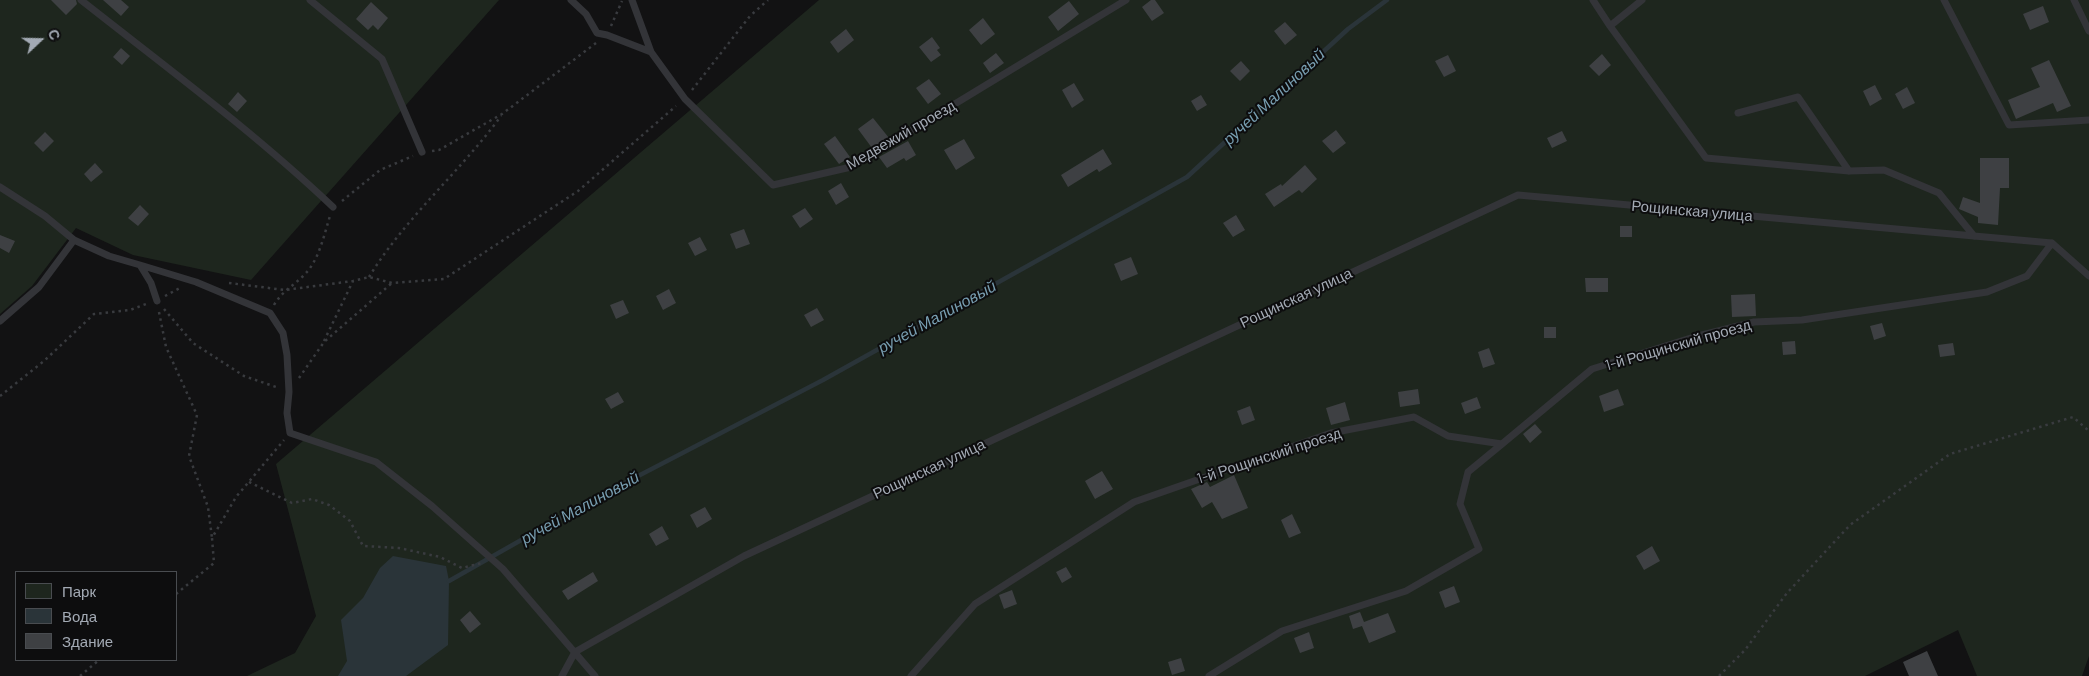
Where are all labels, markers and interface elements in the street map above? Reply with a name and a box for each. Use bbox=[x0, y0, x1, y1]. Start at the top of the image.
north arrow bbox=[15, 15, 65, 65]
text: С bbox=[45, 27, 64, 42]
water label: ручей Малиновый bbox=[1219, 45, 1329, 149]
street label: Медвежий проезд bbox=[843, 96, 959, 174]
street label: Рощинская улица bbox=[1631, 197, 1753, 225]
street label: Рощинская улица bbox=[1237, 264, 1355, 332]
water label: ручей Малиновый bbox=[874, 277, 1000, 357]
street label: 1-й Рощинский проезд bbox=[1603, 316, 1753, 374]
street label: 1-й Рощинский проезд bbox=[1194, 424, 1344, 488]
street label: Рощинская улица bbox=[870, 435, 988, 503]
water label: ручей Малиновый bbox=[517, 468, 643, 548]
legend bbox=[15, 571, 178, 661]
text: Парк bbox=[62, 582, 96, 600]
text: Вода bbox=[62, 607, 97, 625]
text: Здание bbox=[62, 632, 113, 650]

